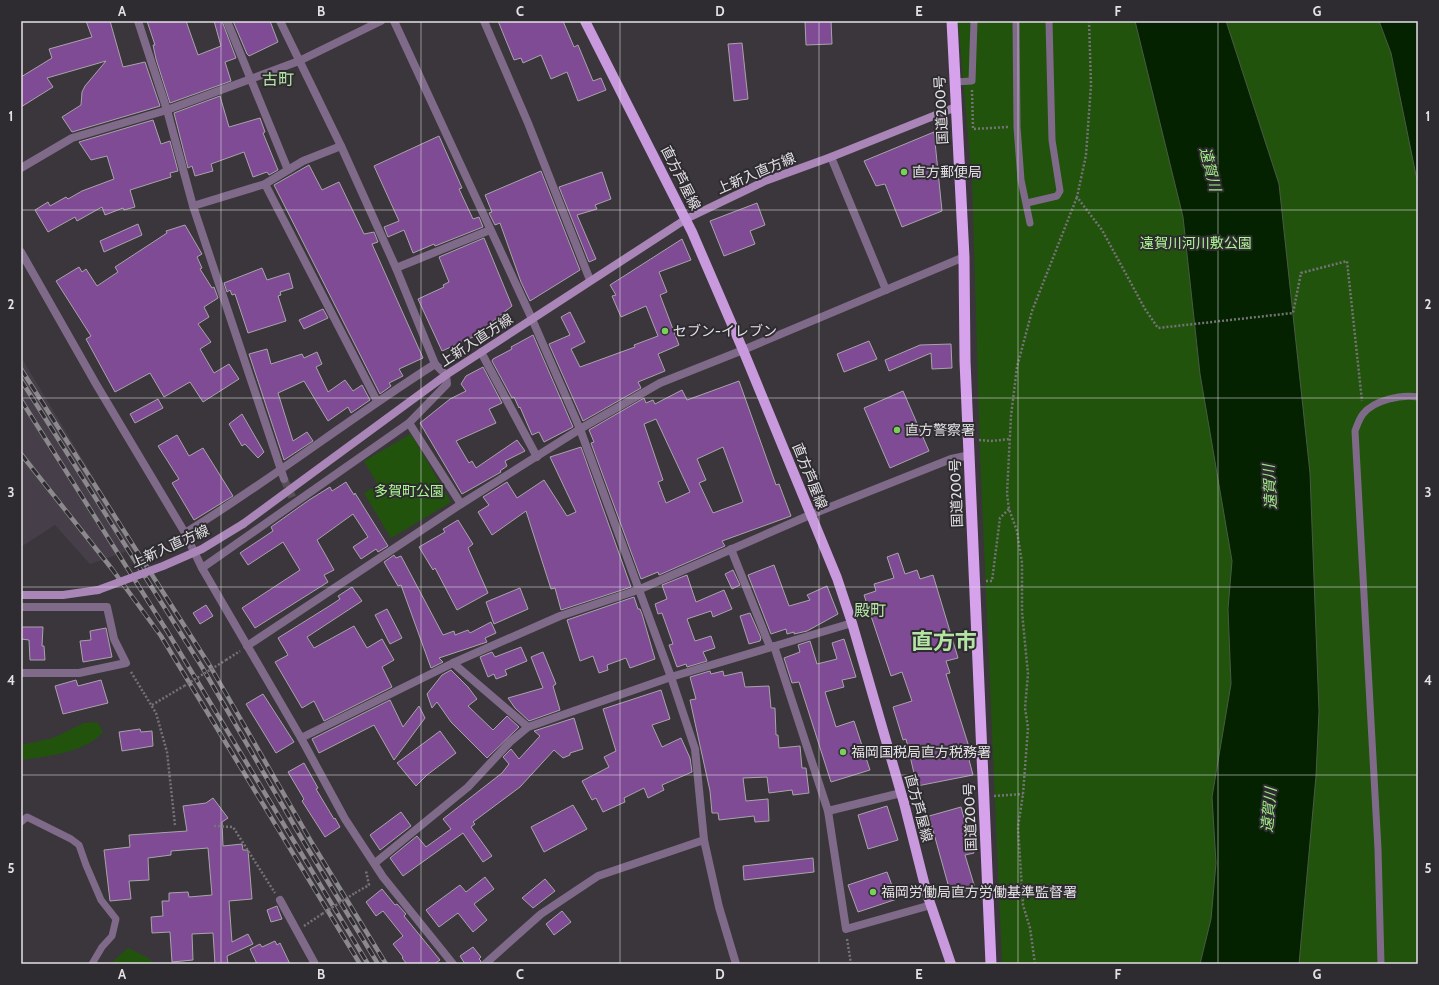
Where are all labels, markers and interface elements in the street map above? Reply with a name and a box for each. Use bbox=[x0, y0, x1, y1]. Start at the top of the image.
text: A bbox=[118, 3, 127, 19]
text: B bbox=[317, 3, 325, 19]
text: C bbox=[516, 3, 524, 19]
text: D bbox=[715, 3, 725, 19]
text: E bbox=[915, 3, 923, 19]
text: F bbox=[1115, 3, 1122, 19]
text: G bbox=[1313, 3, 1322, 19]
district label: 古町 bbox=[262, 70, 294, 89]
street label: 国道200号 bbox=[930, 75, 952, 145]
text: 1 bbox=[9, 108, 13, 124]
text: 1 bbox=[1426, 108, 1430, 124]
street label: 直方芦屋線 bbox=[657, 143, 705, 213]
water label: 遠賀川 bbox=[1196, 145, 1225, 195]
street label: 上新入直方線 bbox=[714, 148, 798, 198]
place label: 直方郵便局 bbox=[912, 163, 982, 181]
marker: 直方郵便局 bbox=[899, 167, 909, 177]
park label: 遠賀川河川敷公園 bbox=[1140, 234, 1252, 252]
text: 2 bbox=[8, 296, 15, 312]
text: 2 bbox=[1425, 296, 1432, 312]
street label: 上新入直方線 bbox=[436, 310, 516, 370]
place label: セブン-イレブン bbox=[673, 322, 777, 340]
marker: セブン-イレブン bbox=[660, 326, 670, 336]
place label: 直方警察署 bbox=[905, 421, 975, 439]
marker: 直方警察署 bbox=[892, 425, 902, 435]
street label: 直方芦屋線 bbox=[789, 440, 831, 512]
street label: 国道200号 bbox=[946, 458, 966, 528]
water label: 遠賀川 bbox=[1260, 462, 1280, 510]
park label: 多賀町公園 bbox=[374, 482, 444, 500]
text: 3 bbox=[7, 484, 15, 500]
text: 3 bbox=[1424, 484, 1432, 500]
street label: 上新入直方線 bbox=[128, 521, 212, 571]
district label: 殿町 bbox=[854, 601, 886, 620]
district label: 直方市 bbox=[911, 628, 977, 655]
text: 4 bbox=[7, 672, 15, 688]
text: 4 bbox=[1424, 672, 1432, 688]
place label: 福岡国税局直方税務署 bbox=[851, 743, 991, 761]
marker: 福岡国税局直方税務署 bbox=[838, 747, 848, 757]
street label: 直方芦屋線 bbox=[901, 772, 937, 844]
street label: 国道200号 bbox=[960, 782, 980, 852]
water label: 遠賀川 bbox=[1258, 785, 1280, 833]
text: 5 bbox=[8, 860, 15, 876]
text: 5 bbox=[1425, 860, 1432, 876]
place label: 福岡労働局直方労働基準監督署 bbox=[881, 883, 1077, 901]
marker: 福岡労働局直方労働基準監督署 bbox=[868, 887, 878, 897]
text: A bbox=[118, 966, 127, 982]
text: B bbox=[317, 966, 325, 982]
text: C bbox=[516, 966, 524, 982]
text: D bbox=[715, 966, 725, 982]
text: E bbox=[915, 966, 923, 982]
text: F bbox=[1115, 966, 1122, 982]
text: G bbox=[1313, 966, 1322, 982]

